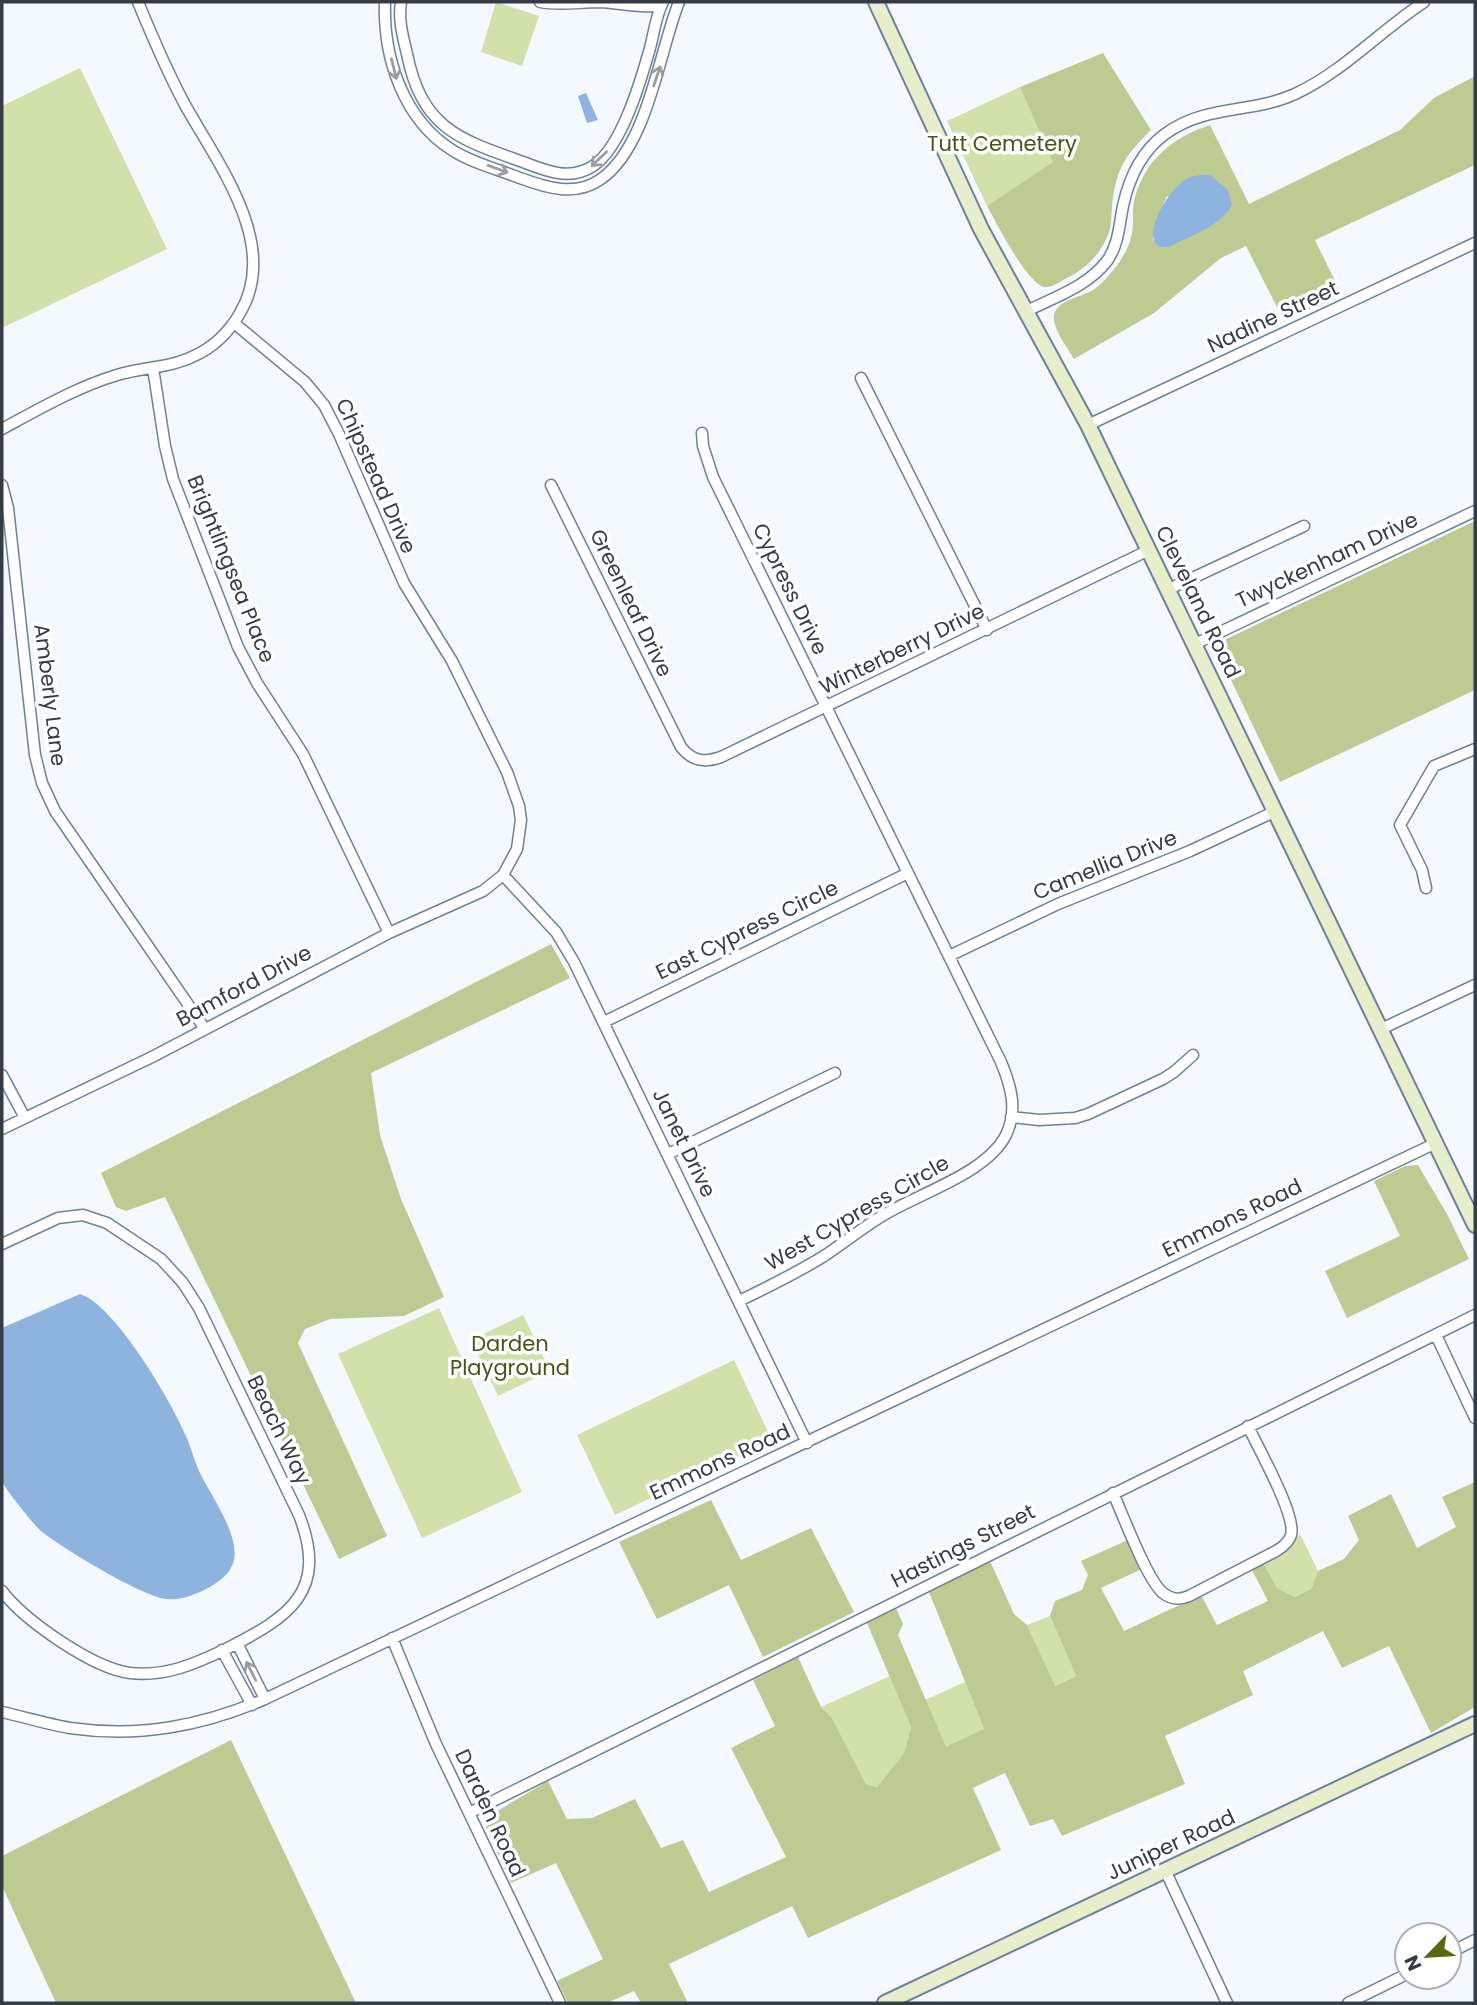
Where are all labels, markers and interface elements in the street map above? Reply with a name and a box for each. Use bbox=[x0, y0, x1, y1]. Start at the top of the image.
one-way arrow bbox=[388, 57, 401, 80]
one-way arrow bbox=[651, 65, 664, 87]
park label: Tutt Cemetery bbox=[927, 129, 1077, 158]
one-way arrow bbox=[591, 150, 609, 167]
one-way arrow bbox=[486, 164, 508, 177]
street label: Nadine Street bbox=[1202, 273, 1343, 360]
street label: Chipstead Drive bbox=[329, 393, 424, 558]
street label: Brightlingsea Place bbox=[181, 471, 282, 667]
street label: Twyckenham Drive bbox=[1231, 505, 1423, 615]
street label: Cypress Drive bbox=[746, 518, 835, 660]
street label: Cleveland Road bbox=[1149, 521, 1248, 683]
street label: Greenleaf Drive bbox=[583, 524, 680, 682]
street label: Winterberry Drive bbox=[814, 596, 989, 701]
street label: Amberly Lane bbox=[27, 622, 74, 768]
street label: Camellia Drive bbox=[1028, 822, 1181, 907]
street label: East Cypress Circle bbox=[651, 873, 843, 986]
street label: Bamford Drive bbox=[171, 938, 317, 1033]
street label: Janet Drive bbox=[646, 1084, 723, 1202]
street label: West Cypress Circle bbox=[759, 1148, 954, 1277]
street label: Emmons Road bbox=[1157, 1171, 1306, 1264]
park label: Darden Playground bbox=[450, 1329, 570, 1382]
street label: Beach Way bbox=[240, 1370, 319, 1489]
street label: Emmons Road bbox=[645, 1416, 795, 1507]
street label: Hastings Street bbox=[886, 1497, 1040, 1594]
one-way arrow bbox=[244, 1661, 257, 1682]
street label: Darden Road bbox=[448, 1744, 533, 1881]
street label: Juniper Road bbox=[1102, 1802, 1240, 1887]
north arrow bbox=[1393, 1921, 1463, 1991]
text: N bbox=[1398, 1951, 1428, 1975]

